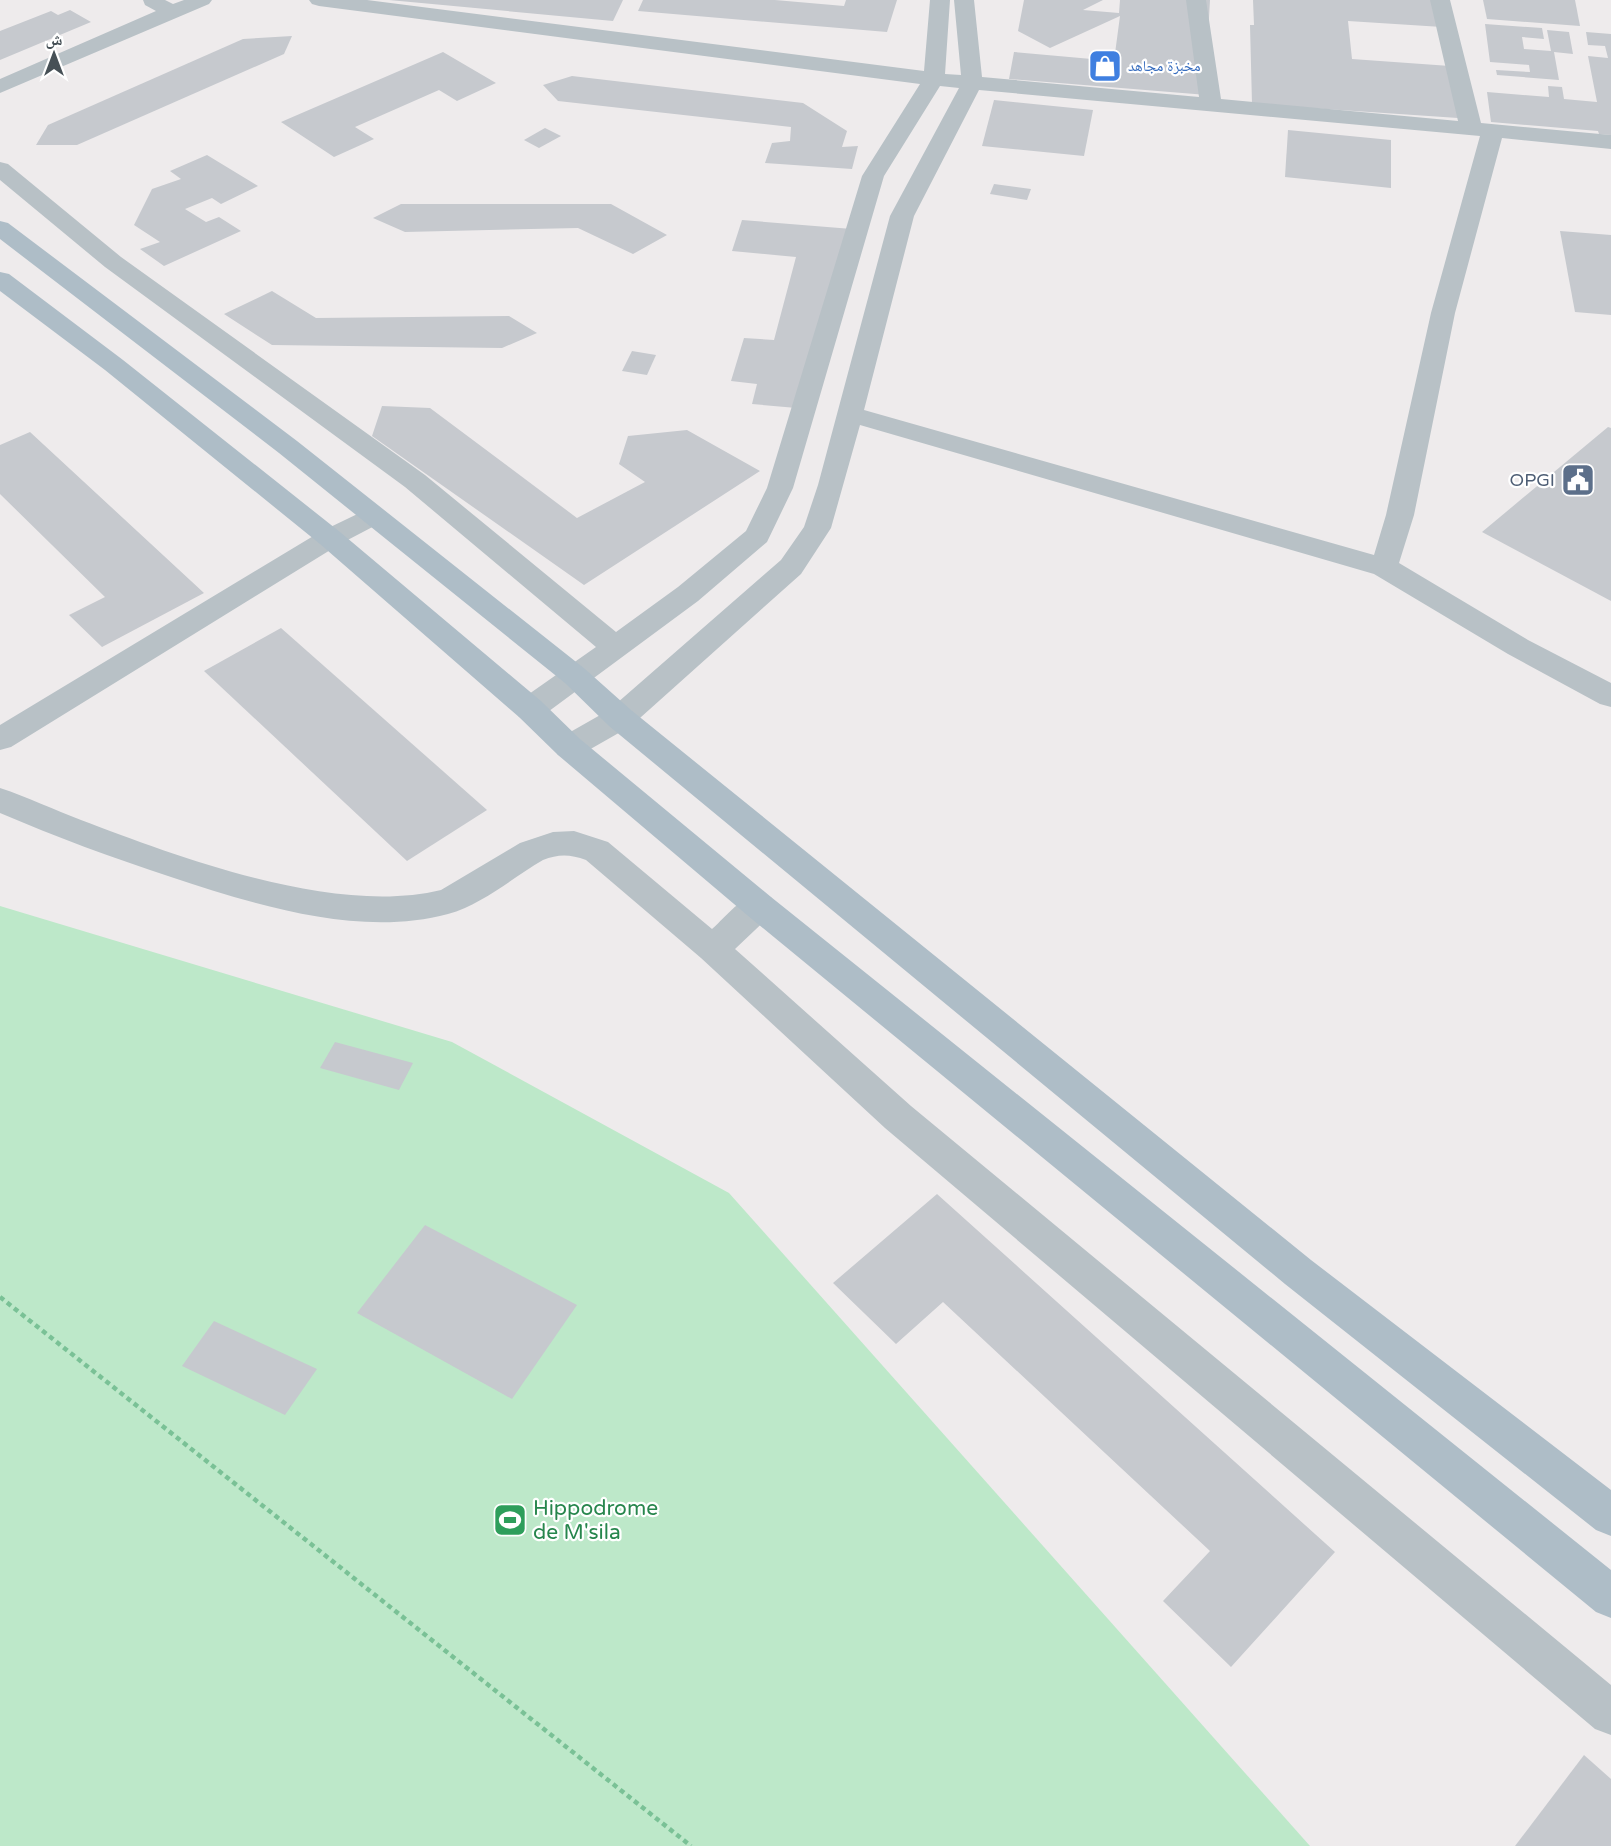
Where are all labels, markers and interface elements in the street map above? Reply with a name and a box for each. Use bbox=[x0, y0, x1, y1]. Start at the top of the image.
north arrow bbox=[24, 24, 84, 84]
text: ش bbox=[46, 30, 63, 50]
shop icon: مخبزة مجاهد bbox=[1087, 48, 1123, 84]
place label: مخبزة مجاهد bbox=[1128, 57, 1201, 75]
public building icon: OPGI bbox=[1560, 462, 1596, 498]
place label: OPGI bbox=[1510, 469, 1555, 491]
place label: Hippodrome de M'sila bbox=[533, 1496, 658, 1545]
sports icon: Hippodrome de M'sila bbox=[492, 1502, 528, 1538]

